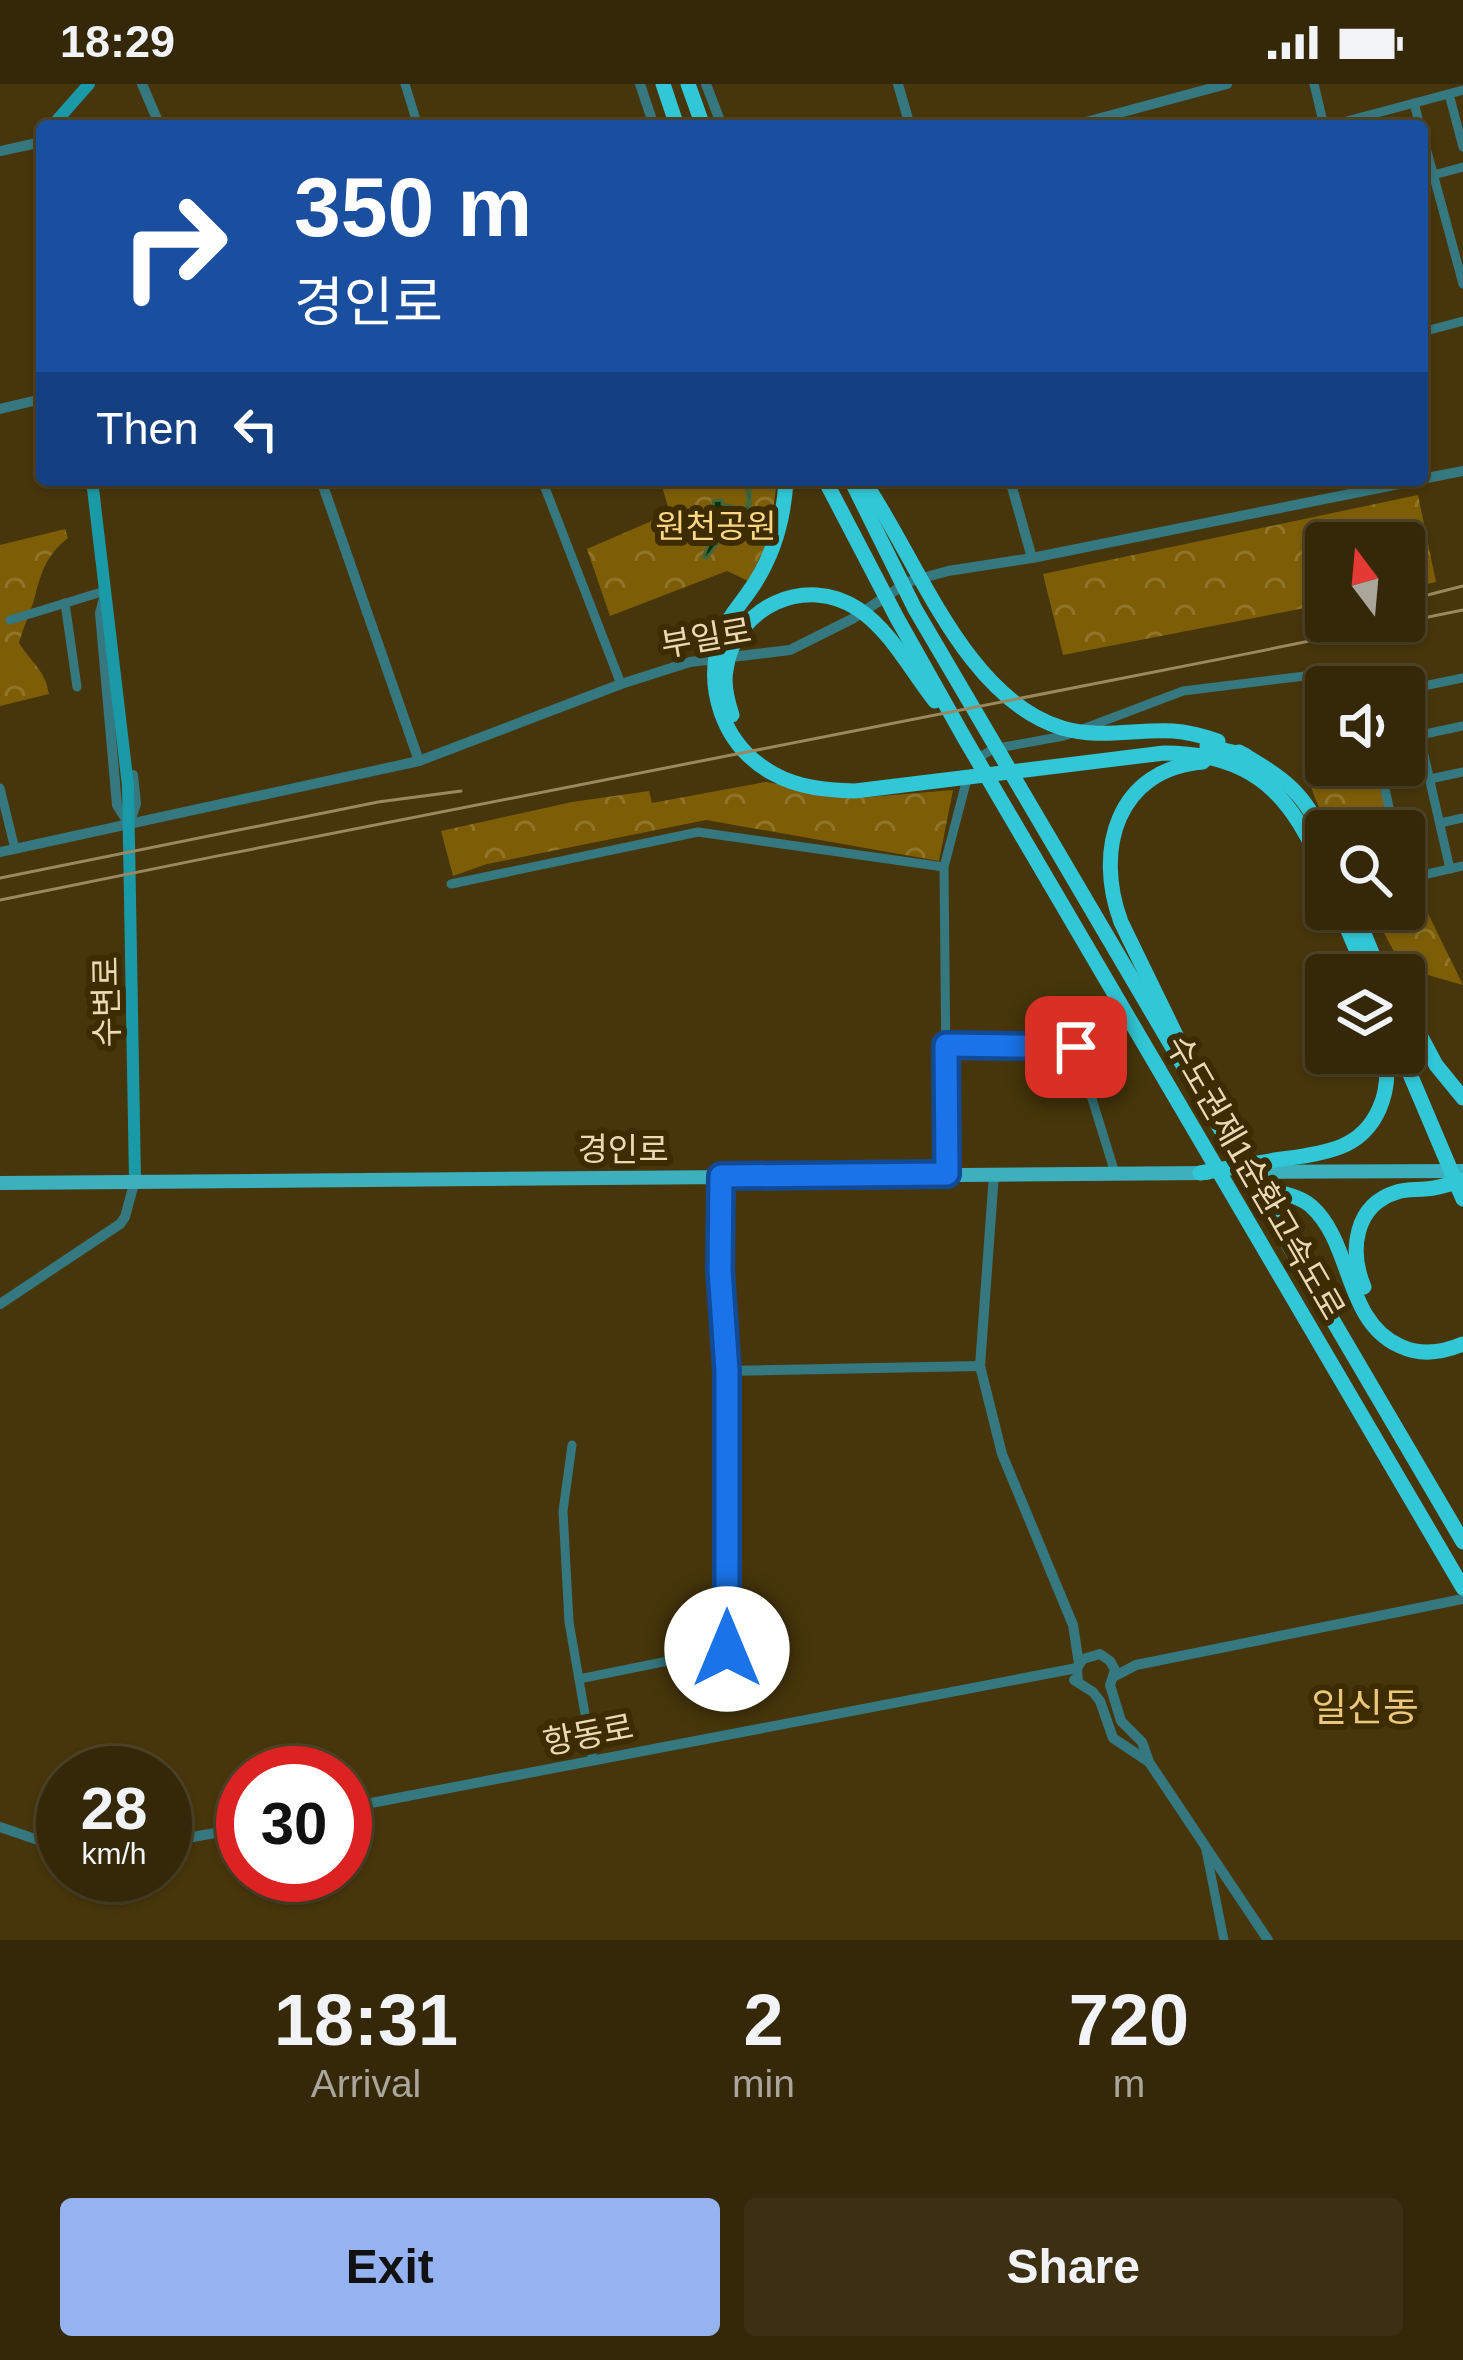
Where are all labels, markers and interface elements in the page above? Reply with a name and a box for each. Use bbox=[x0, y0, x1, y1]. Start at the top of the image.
text: 18:29 bbox=[60, 16, 175, 67]
text: 350 m bbox=[294, 160, 532, 254]
icon: right bbox=[96, 168, 252, 324]
text: 경인로 bbox=[294, 272, 443, 332]
icon: left bbox=[223, 396, 289, 462]
text: Then bbox=[96, 403, 199, 454]
park label: 원천공원 bbox=[655, 508, 777, 545]
north arrow bbox=[1305, 522, 1425, 642]
map controls bbox=[1305, 522, 1425, 1074]
street label: 부일로 bbox=[658, 611, 754, 664]
button: sound bbox=[1305, 666, 1425, 786]
button: search bbox=[1305, 810, 1425, 930]
button: layers bbox=[1305, 954, 1425, 1074]
street label: 수변로 bbox=[87, 956, 126, 1048]
pin bbox=[1025, 996, 1127, 1098]
icon: arrive bbox=[1043, 1014, 1109, 1080]
street label: 수도권제1순환고속도로 bbox=[1159, 1029, 1352, 1326]
street label: 경인로 bbox=[577, 1131, 669, 1168]
position arrow bbox=[664, 1586, 790, 1712]
district label: 일신동 bbox=[1311, 1686, 1419, 1729]
street label: 항동로 bbox=[540, 1708, 636, 1761]
speed limit sign: 30 bbox=[216, 1746, 372, 1902]
text: 28 bbox=[81, 1775, 147, 1842]
text: km/h bbox=[81, 1837, 147, 1870]
text: 18:31 bbox=[274, 1980, 458, 2060]
text: 2 bbox=[743, 1980, 784, 2060]
text: 720 bbox=[1069, 1980, 1189, 2060]
text: Arrival bbox=[311, 2062, 421, 2105]
text: min bbox=[732, 2062, 795, 2105]
text: m bbox=[1113, 2062, 1145, 2105]
button: Exit bbox=[60, 2198, 720, 2336]
button: Share bbox=[744, 2198, 1403, 2336]

